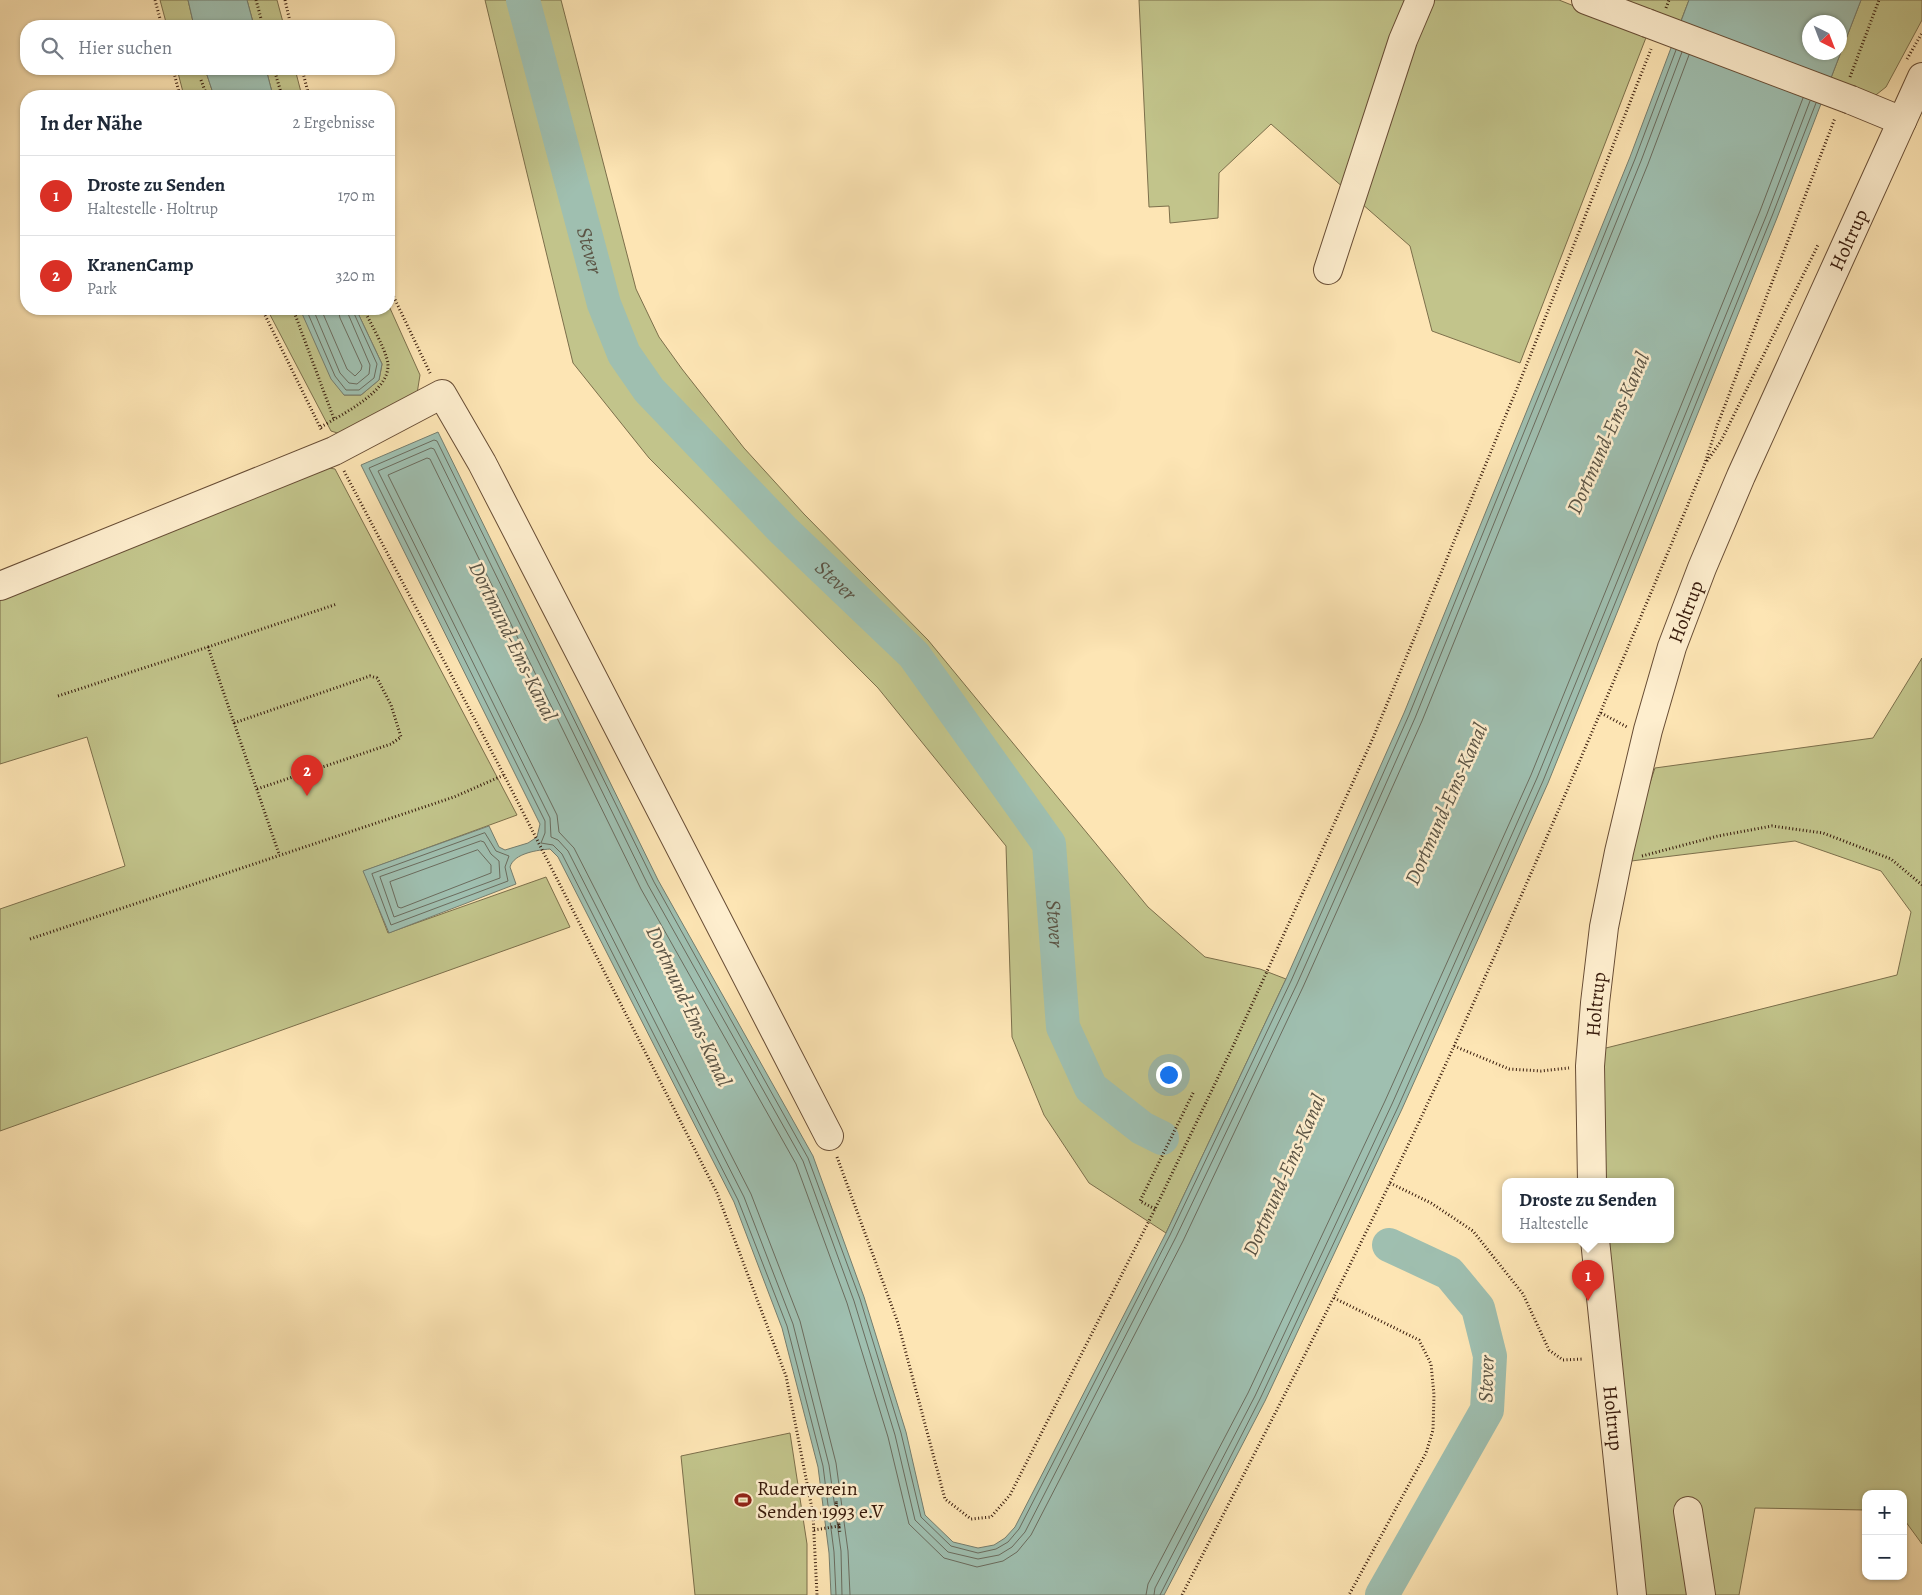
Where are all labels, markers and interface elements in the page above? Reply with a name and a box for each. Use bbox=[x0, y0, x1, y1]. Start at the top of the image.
north arrow bbox=[1802, 15, 1847, 60]
search box bbox=[20, 20, 395, 75]
icon: search bbox=[38, 34, 66, 62]
text: Hier suchen bbox=[78, 35, 172, 61]
text: In der Nähe bbox=[40, 109, 142, 137]
text: 2 Ergebnisse bbox=[293, 112, 375, 134]
text: Droste zu Senden bbox=[87, 172, 225, 198]
text: 1 bbox=[53, 185, 59, 207]
text: 170 m bbox=[338, 185, 375, 207]
text: Haltestelle · Holtrup bbox=[87, 198, 218, 220]
street label: Holtrup bbox=[1823, 205, 1874, 275]
water label: Stever bbox=[570, 224, 609, 277]
text: KranenCamp bbox=[87, 252, 193, 278]
text: 2 bbox=[52, 265, 60, 287]
text: 320 m bbox=[336, 265, 375, 287]
text: Park bbox=[87, 278, 117, 300]
water label: Dortmund-Ems-Kanal bbox=[1560, 347, 1657, 518]
water label: Stever bbox=[809, 554, 863, 607]
water label: Dortmund-Ems-Kanal bbox=[462, 556, 564, 726]
street label: Holtrup bbox=[1662, 576, 1710, 647]
water label: Dortmund-Ems-Kanal bbox=[1398, 718, 1495, 889]
pin: 2 bbox=[291, 755, 323, 796]
water label: Stever bbox=[1039, 899, 1071, 949]
water label: Dortmund-Ems-Kanal bbox=[639, 921, 739, 1092]
street label: Holtrup bbox=[1579, 970, 1613, 1038]
your location bbox=[1156, 1062, 1182, 1088]
water label: Dortmund-Ems-Kanal bbox=[1236, 1089, 1333, 1260]
popup bbox=[1502, 1178, 1674, 1243]
text: Droste zu Senden bbox=[1519, 1187, 1657, 1213]
text: Haltestelle bbox=[1519, 1213, 1588, 1235]
pin: 1 bbox=[1572, 1260, 1604, 1301]
water label: Stever bbox=[1471, 1354, 1501, 1403]
street label: Holtrup bbox=[1596, 1384, 1630, 1452]
place label: Ruderverein Senden 1993 e.V bbox=[757, 1475, 885, 1525]
sports icon: Ruderverein Senden 1993 e.V bbox=[733, 1490, 753, 1510]
map controls bbox=[1862, 1490, 1907, 1580]
button: + bbox=[1862, 1490, 1907, 1535]
button: − bbox=[1862, 1535, 1907, 1580]

